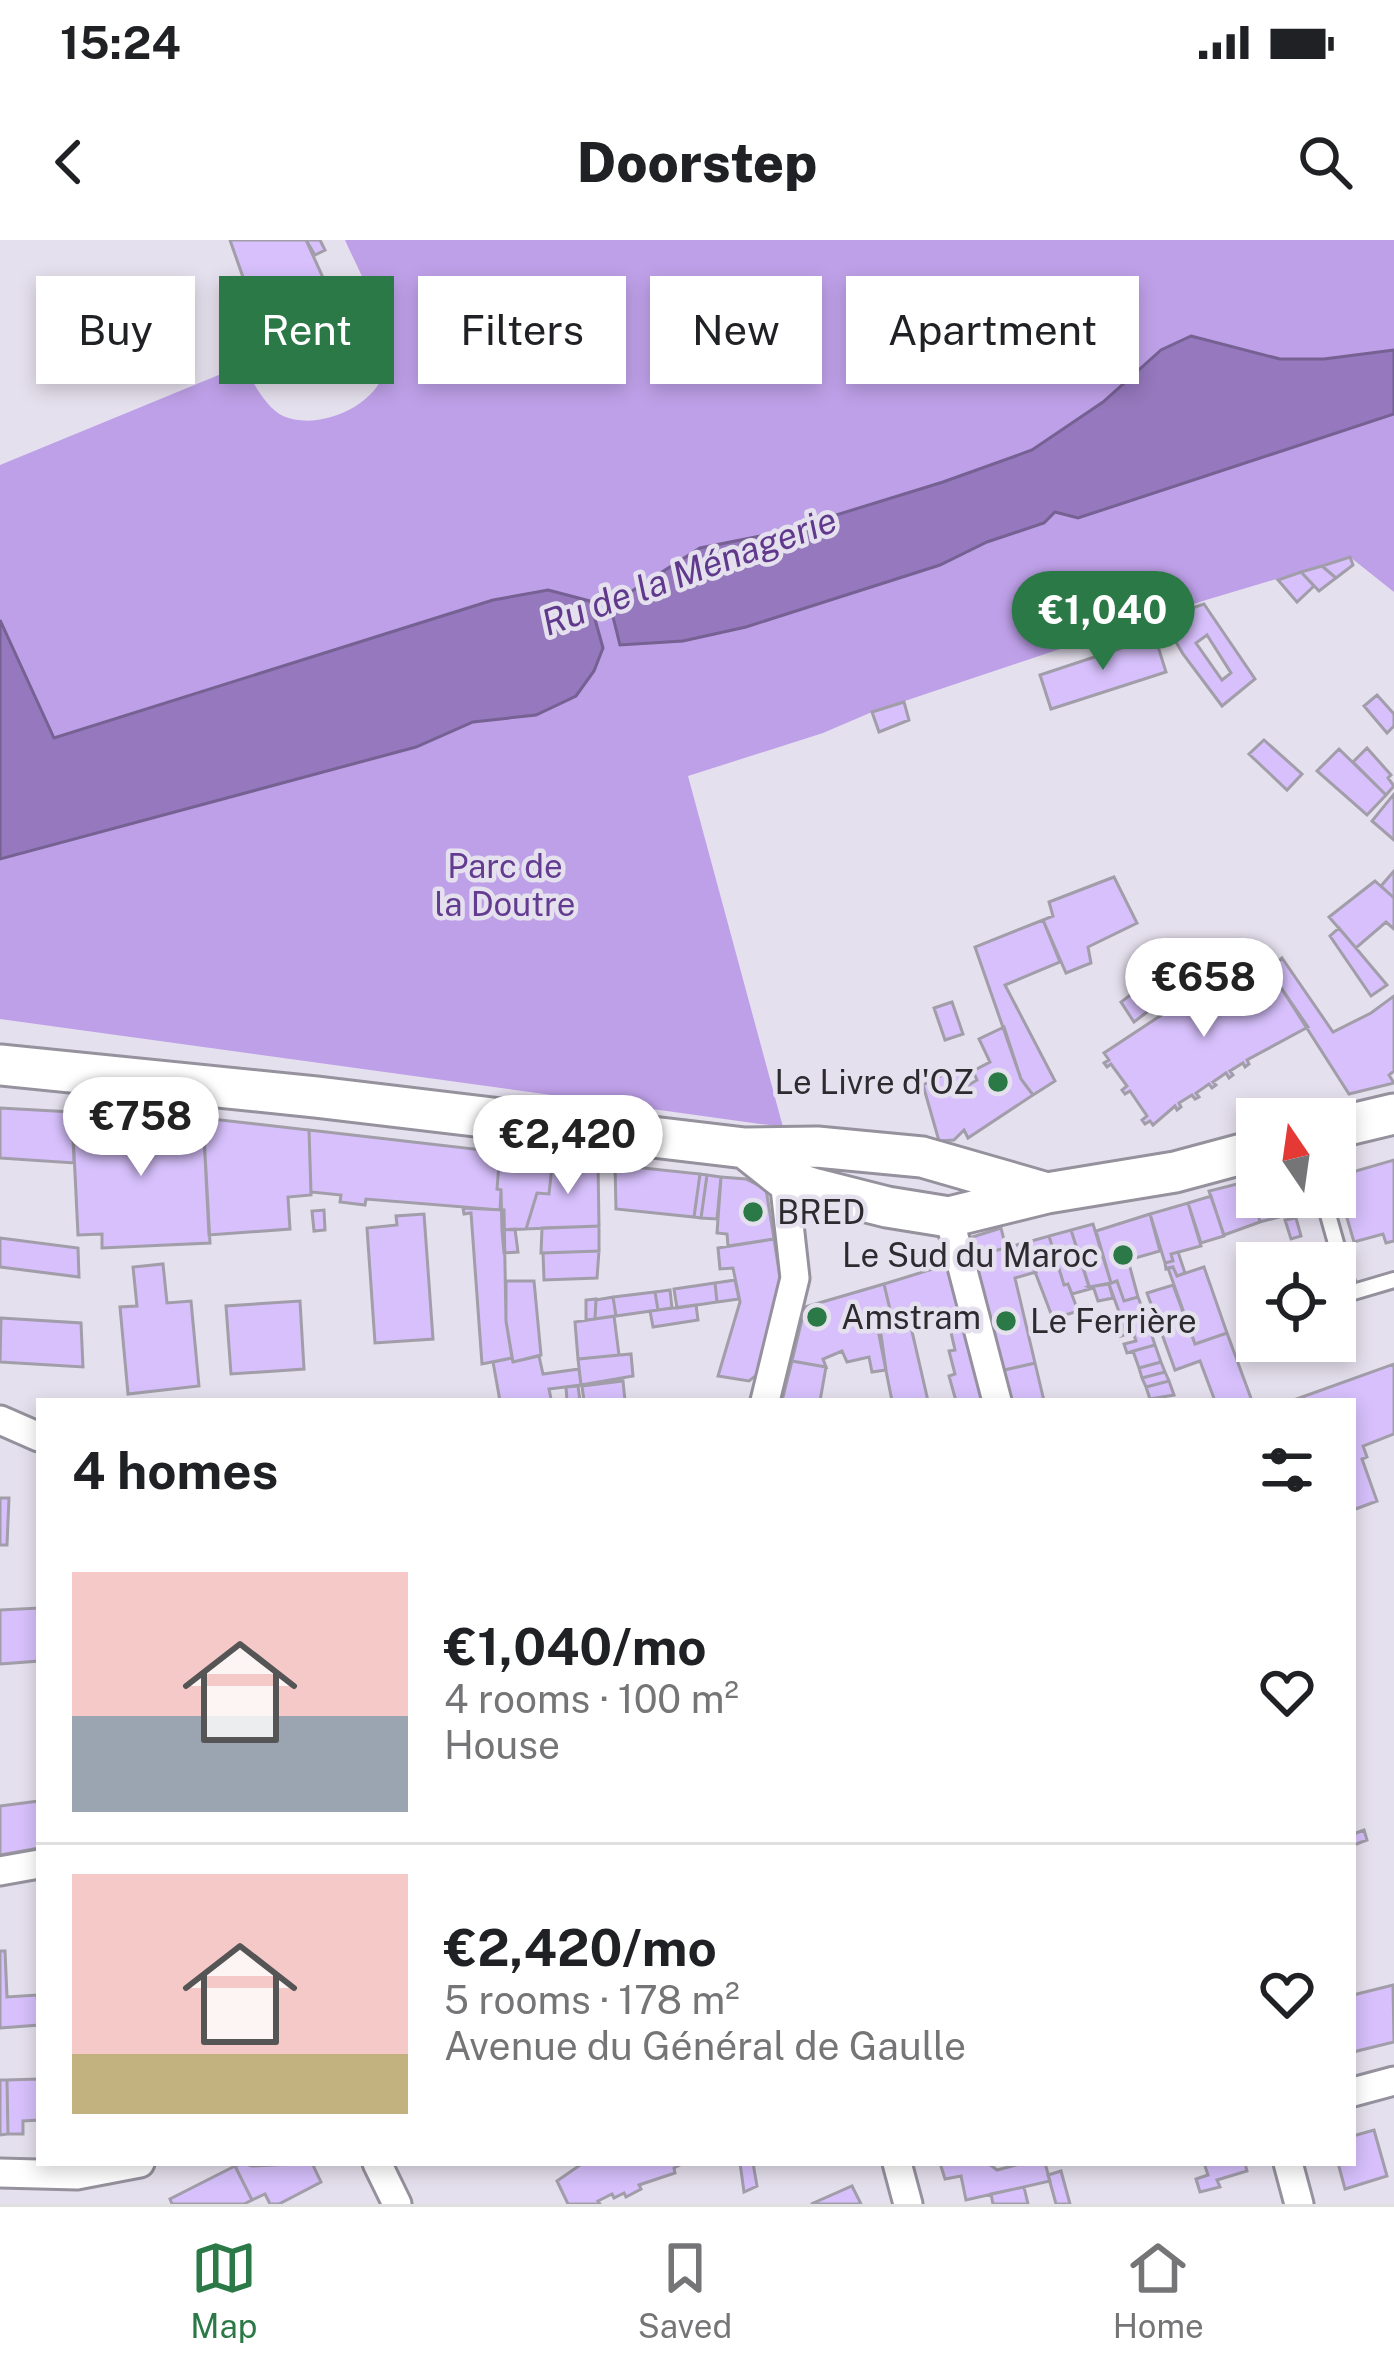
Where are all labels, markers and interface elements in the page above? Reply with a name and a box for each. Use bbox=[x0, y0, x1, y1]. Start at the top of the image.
text: 15:24 bbox=[60, 16, 181, 69]
icon: back bbox=[36, 129, 102, 195]
icon: search bbox=[1292, 129, 1358, 195]
text: Doorstep bbox=[577, 131, 817, 194]
chip: Buy bbox=[36, 276, 195, 384]
chip: Rent bbox=[219, 276, 394, 384]
chip: Filters bbox=[418, 276, 626, 384]
chip: New bbox=[650, 276, 822, 384]
chip: Apartment bbox=[846, 276, 1139, 384]
water label: Ru de la Ménagerie bbox=[536, 498, 842, 644]
pin: €1,040 bbox=[1005, 571, 1201, 673]
text: €1,040 bbox=[1039, 587, 1167, 633]
park label: Parc de la Doutre bbox=[435, 847, 575, 923]
pin: €658 bbox=[1133, 938, 1275, 1040]
text: €658 bbox=[1152, 954, 1256, 1000]
place label: Le Livre d'OZ bbox=[775, 1063, 974, 1101]
marker: Le Livre d'OZ bbox=[985, 1069, 1011, 1095]
pin: €758 bbox=[70, 1077, 212, 1179]
text: €758 bbox=[90, 1093, 192, 1139]
pin: €2,420 bbox=[470, 1095, 666, 1197]
north arrow bbox=[1236, 1098, 1356, 1218]
map controls bbox=[1236, 1098, 1356, 1362]
text: €2,420 bbox=[500, 1111, 636, 1157]
place label: BRED bbox=[777, 1193, 865, 1231]
marker: BRED bbox=[740, 1199, 766, 1225]
place label: Le Sud du Maroc bbox=[842, 1236, 1099, 1274]
marker: Le Sud du Maroc bbox=[1110, 1242, 1136, 1268]
button: locate bbox=[1236, 1242, 1356, 1362]
place label: Amstram bbox=[841, 1298, 981, 1336]
place label: Le Ferrière bbox=[1030, 1302, 1197, 1340]
marker: Amstram bbox=[804, 1304, 830, 1330]
marker: Le Ferrière bbox=[993, 1308, 1019, 1334]
icon: filters bbox=[1254, 1437, 1320, 1503]
text: 4 homes bbox=[72, 1441, 278, 1500]
text: €1,040/mo bbox=[444, 1617, 707, 1676]
icon: home bbox=[168, 1620, 312, 1764]
icon: heart bbox=[1254, 1659, 1320, 1725]
text: 4 rooms · 100 m² bbox=[444, 1676, 739, 1722]
text: House bbox=[444, 1722, 560, 1768]
text: €2,420/mo bbox=[444, 1918, 717, 1977]
icon: home bbox=[168, 1922, 312, 2066]
icon: heart bbox=[1254, 1961, 1320, 2027]
text: 5 rooms · 178 m² bbox=[444, 1977, 740, 2023]
text: Avenue du Général de Gaulle bbox=[444, 2023, 966, 2069]
tab: Map bbox=[190, 2235, 257, 2345]
tab: Saved bbox=[638, 2235, 732, 2345]
tab: Home bbox=[1113, 2235, 1204, 2345]

